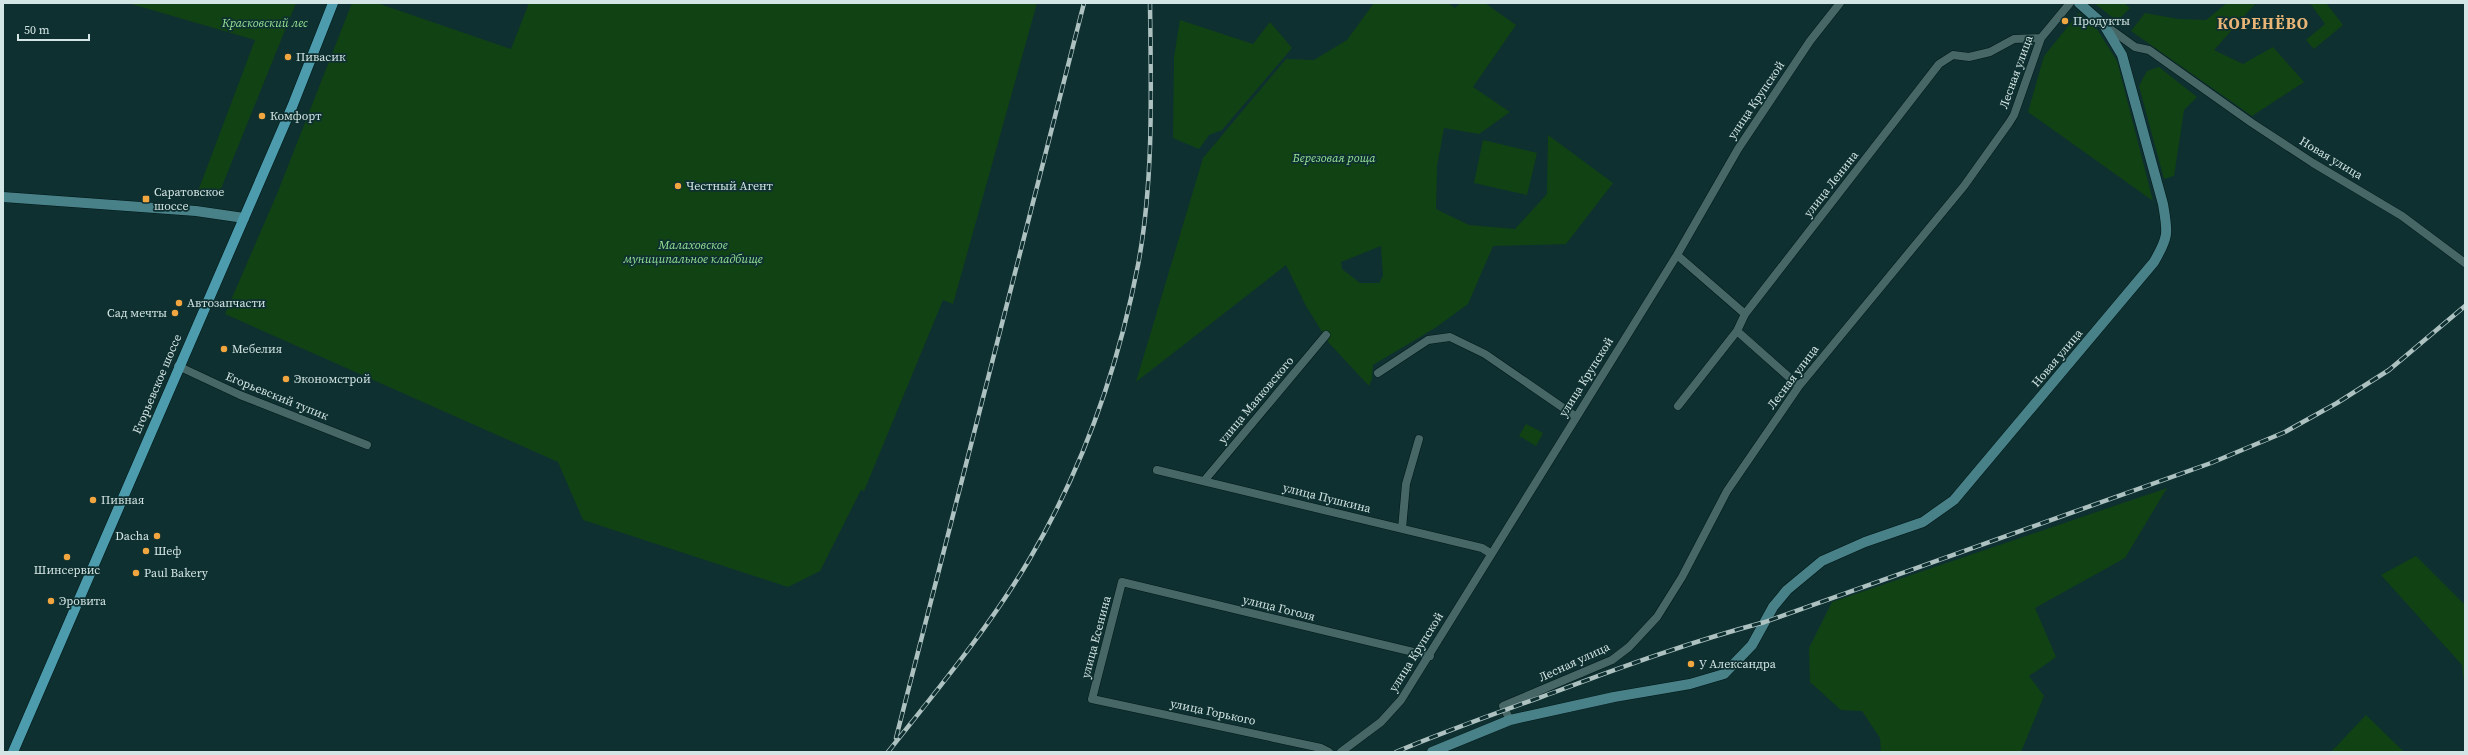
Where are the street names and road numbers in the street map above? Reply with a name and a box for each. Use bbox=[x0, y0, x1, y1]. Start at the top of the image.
street label: Лесная улица bbox=[1995, 32, 2037, 111]
street label: улица Крупской bbox=[1724, 58, 1788, 142]
street label: Новая улица bbox=[2296, 133, 2366, 184]
street label: улица Ленина bbox=[1800, 147, 1862, 220]
street label: Новая улица bbox=[2028, 325, 2087, 390]
street label: Егорьевское шоссе bbox=[129, 332, 185, 436]
street label: улица Крупской bbox=[1555, 334, 1617, 420]
street label: Лесная улица bbox=[1764, 341, 1823, 412]
street label: улица Маяковского bbox=[1215, 353, 1298, 447]
street label: Егорьевский тупик bbox=[223, 368, 331, 424]
street label: улица Пушкина bbox=[1281, 479, 1373, 517]
street label: улица Гоголя bbox=[1241, 591, 1317, 625]
street label: улица Есенина bbox=[1077, 593, 1115, 680]
street label: улица Крупской bbox=[1385, 609, 1447, 695]
street label: Лесная улица bbox=[1536, 638, 1613, 685]
street label: улица Горького bbox=[1169, 695, 1258, 729]

